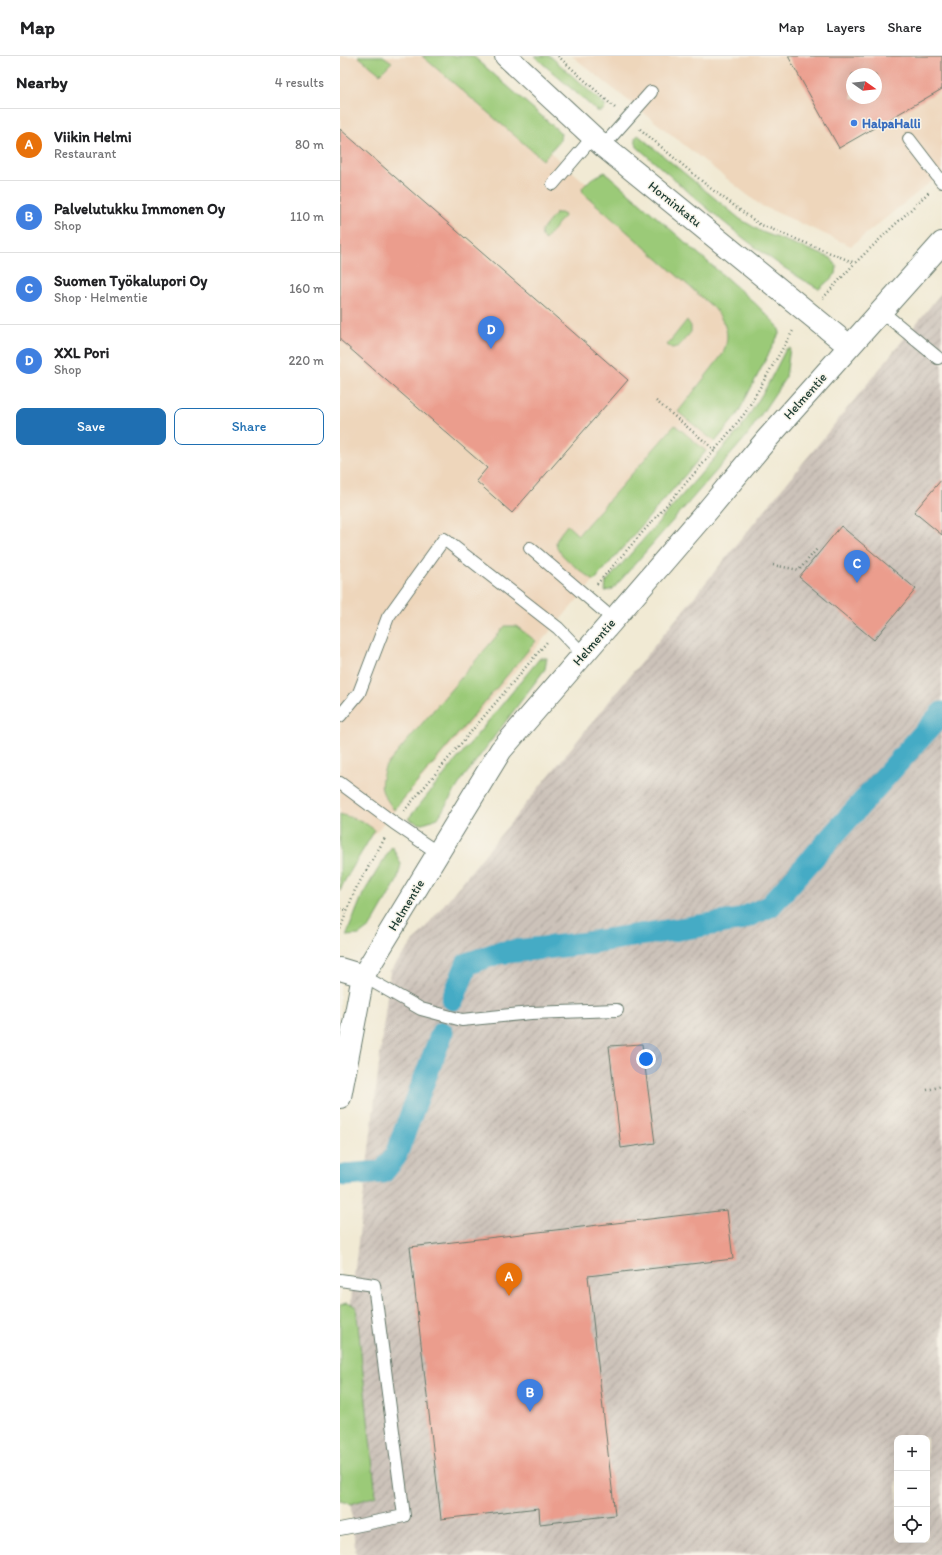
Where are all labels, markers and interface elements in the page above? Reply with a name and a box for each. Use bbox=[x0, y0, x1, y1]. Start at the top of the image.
text: Map bbox=[20, 16, 55, 39]
text: Map bbox=[779, 19, 804, 36]
text: Layers bbox=[826, 19, 865, 36]
text: Share bbox=[887, 19, 922, 36]
north arrow bbox=[846, 68, 882, 104]
text: Nearby bbox=[16, 72, 68, 92]
text: 4 results bbox=[275, 75, 324, 90]
place label: HalpaHalli bbox=[862, 116, 921, 132]
marker: HalpaHalli bbox=[849, 118, 859, 128]
text: Viikin Helmi bbox=[54, 128, 132, 146]
text: A bbox=[25, 137, 33, 152]
text: 80 m bbox=[295, 137, 324, 152]
text: Restaurant bbox=[54, 146, 116, 161]
street label: Horninkatu bbox=[645, 178, 705, 230]
text: Palvelutukku Immonen Oy bbox=[54, 200, 225, 218]
text: B bbox=[25, 209, 33, 224]
text: 110 m bbox=[290, 209, 324, 224]
text: Shop bbox=[54, 218, 81, 233]
text: Suomen Työkalupori Oy bbox=[54, 272, 207, 290]
text: C bbox=[25, 281, 33, 296]
text: 160 m bbox=[289, 281, 324, 296]
text: Shop · Helmentie bbox=[54, 290, 148, 305]
pin: D bbox=[478, 316, 504, 349]
text: XXL Pori bbox=[54, 344, 109, 362]
text: D bbox=[25, 353, 33, 368]
text: 220 m bbox=[288, 353, 324, 368]
text: Shop bbox=[54, 362, 81, 377]
street label: Helmentie bbox=[780, 370, 830, 422]
button: Save bbox=[16, 408, 166, 445]
button: Share bbox=[174, 408, 324, 445]
pin: C bbox=[844, 550, 870, 583]
street label: Helmentie bbox=[570, 615, 618, 669]
street label: Helmentie bbox=[385, 877, 427, 933]
your location bbox=[636, 1049, 656, 1069]
pin: A bbox=[496, 1263, 522, 1296]
pin: B bbox=[517, 1379, 543, 1412]
map controls bbox=[894, 1435, 930, 1543]
button: + bbox=[894, 1435, 930, 1471]
button: − bbox=[894, 1471, 930, 1507]
button: locate bbox=[894, 1507, 930, 1543]

